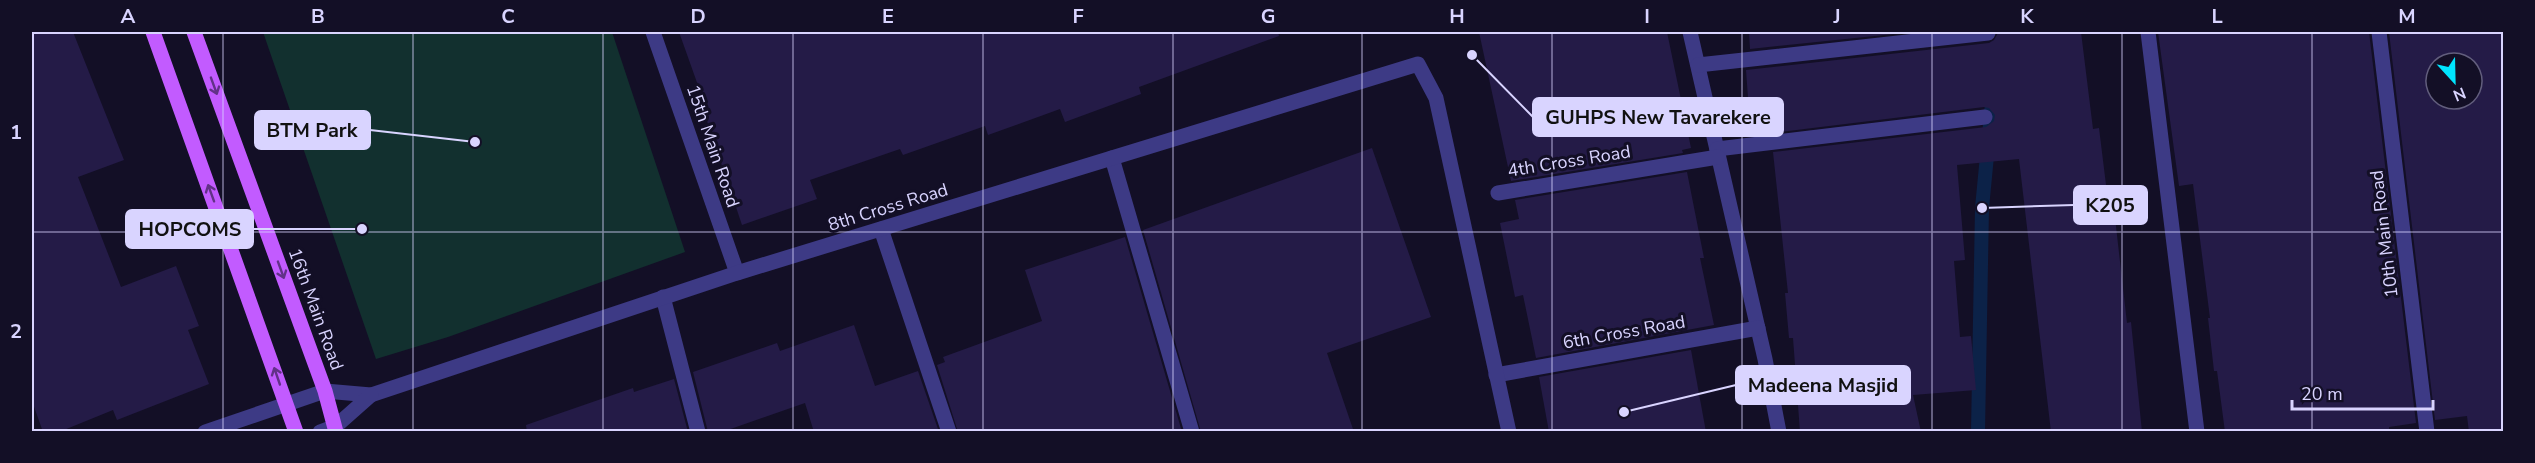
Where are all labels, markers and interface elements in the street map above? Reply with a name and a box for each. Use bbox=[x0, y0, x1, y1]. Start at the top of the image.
text: A bbox=[121, 3, 136, 30]
text: B bbox=[311, 3, 325, 30]
text: C bbox=[501, 3, 515, 30]
text: D bbox=[690, 3, 706, 30]
text: E bbox=[882, 3, 894, 30]
text: F bbox=[1072, 3, 1084, 30]
text: G bbox=[1261, 3, 1275, 30]
text: H bbox=[1449, 3, 1465, 30]
text: I bbox=[1644, 3, 1650, 30]
text: J bbox=[1832, 3, 1841, 30]
text: K bbox=[2020, 3, 2034, 30]
text: L bbox=[2211, 3, 2223, 30]
text: M bbox=[2398, 3, 2416, 30]
north arrow bbox=[2424, 51, 2484, 111]
one-way arrow bbox=[209, 77, 220, 95]
street label: 15th Main Road bbox=[681, 81, 745, 211]
text: N bbox=[2450, 82, 2469, 106]
callout: GUHPS New Tavarekere bbox=[1533, 98, 1783, 136]
text: GUHPS New Tavarekere bbox=[1545, 104, 1771, 131]
callout: BTM Park bbox=[255, 111, 370, 149]
text: BTM Park bbox=[267, 117, 359, 144]
text: 1 bbox=[10, 119, 22, 146]
street label: 4th Cross Road bbox=[1506, 139, 1632, 183]
street label: 10th Main Road bbox=[2364, 169, 2404, 299]
street label: 8th Cross Road bbox=[825, 177, 951, 237]
one-way arrow bbox=[204, 184, 215, 203]
callout: K205 bbox=[2074, 186, 2147, 224]
text: K205 bbox=[2085, 192, 2135, 219]
callout: HOPCOMS bbox=[126, 210, 253, 248]
text: HOPCOMS bbox=[139, 216, 241, 243]
street label: 16th Main Road bbox=[283, 244, 349, 374]
one-way arrow bbox=[276, 260, 287, 278]
street label: 6th Cross Road bbox=[1561, 309, 1687, 355]
text: 2 bbox=[10, 318, 22, 345]
callout: Madeena Masjid bbox=[1736, 366, 1910, 404]
one-way arrow bbox=[270, 367, 281, 386]
text: Madeena Masjid bbox=[1748, 372, 1898, 399]
scale bar bbox=[2292, 373, 2433, 411]
text: 20 m bbox=[2301, 382, 2343, 406]

